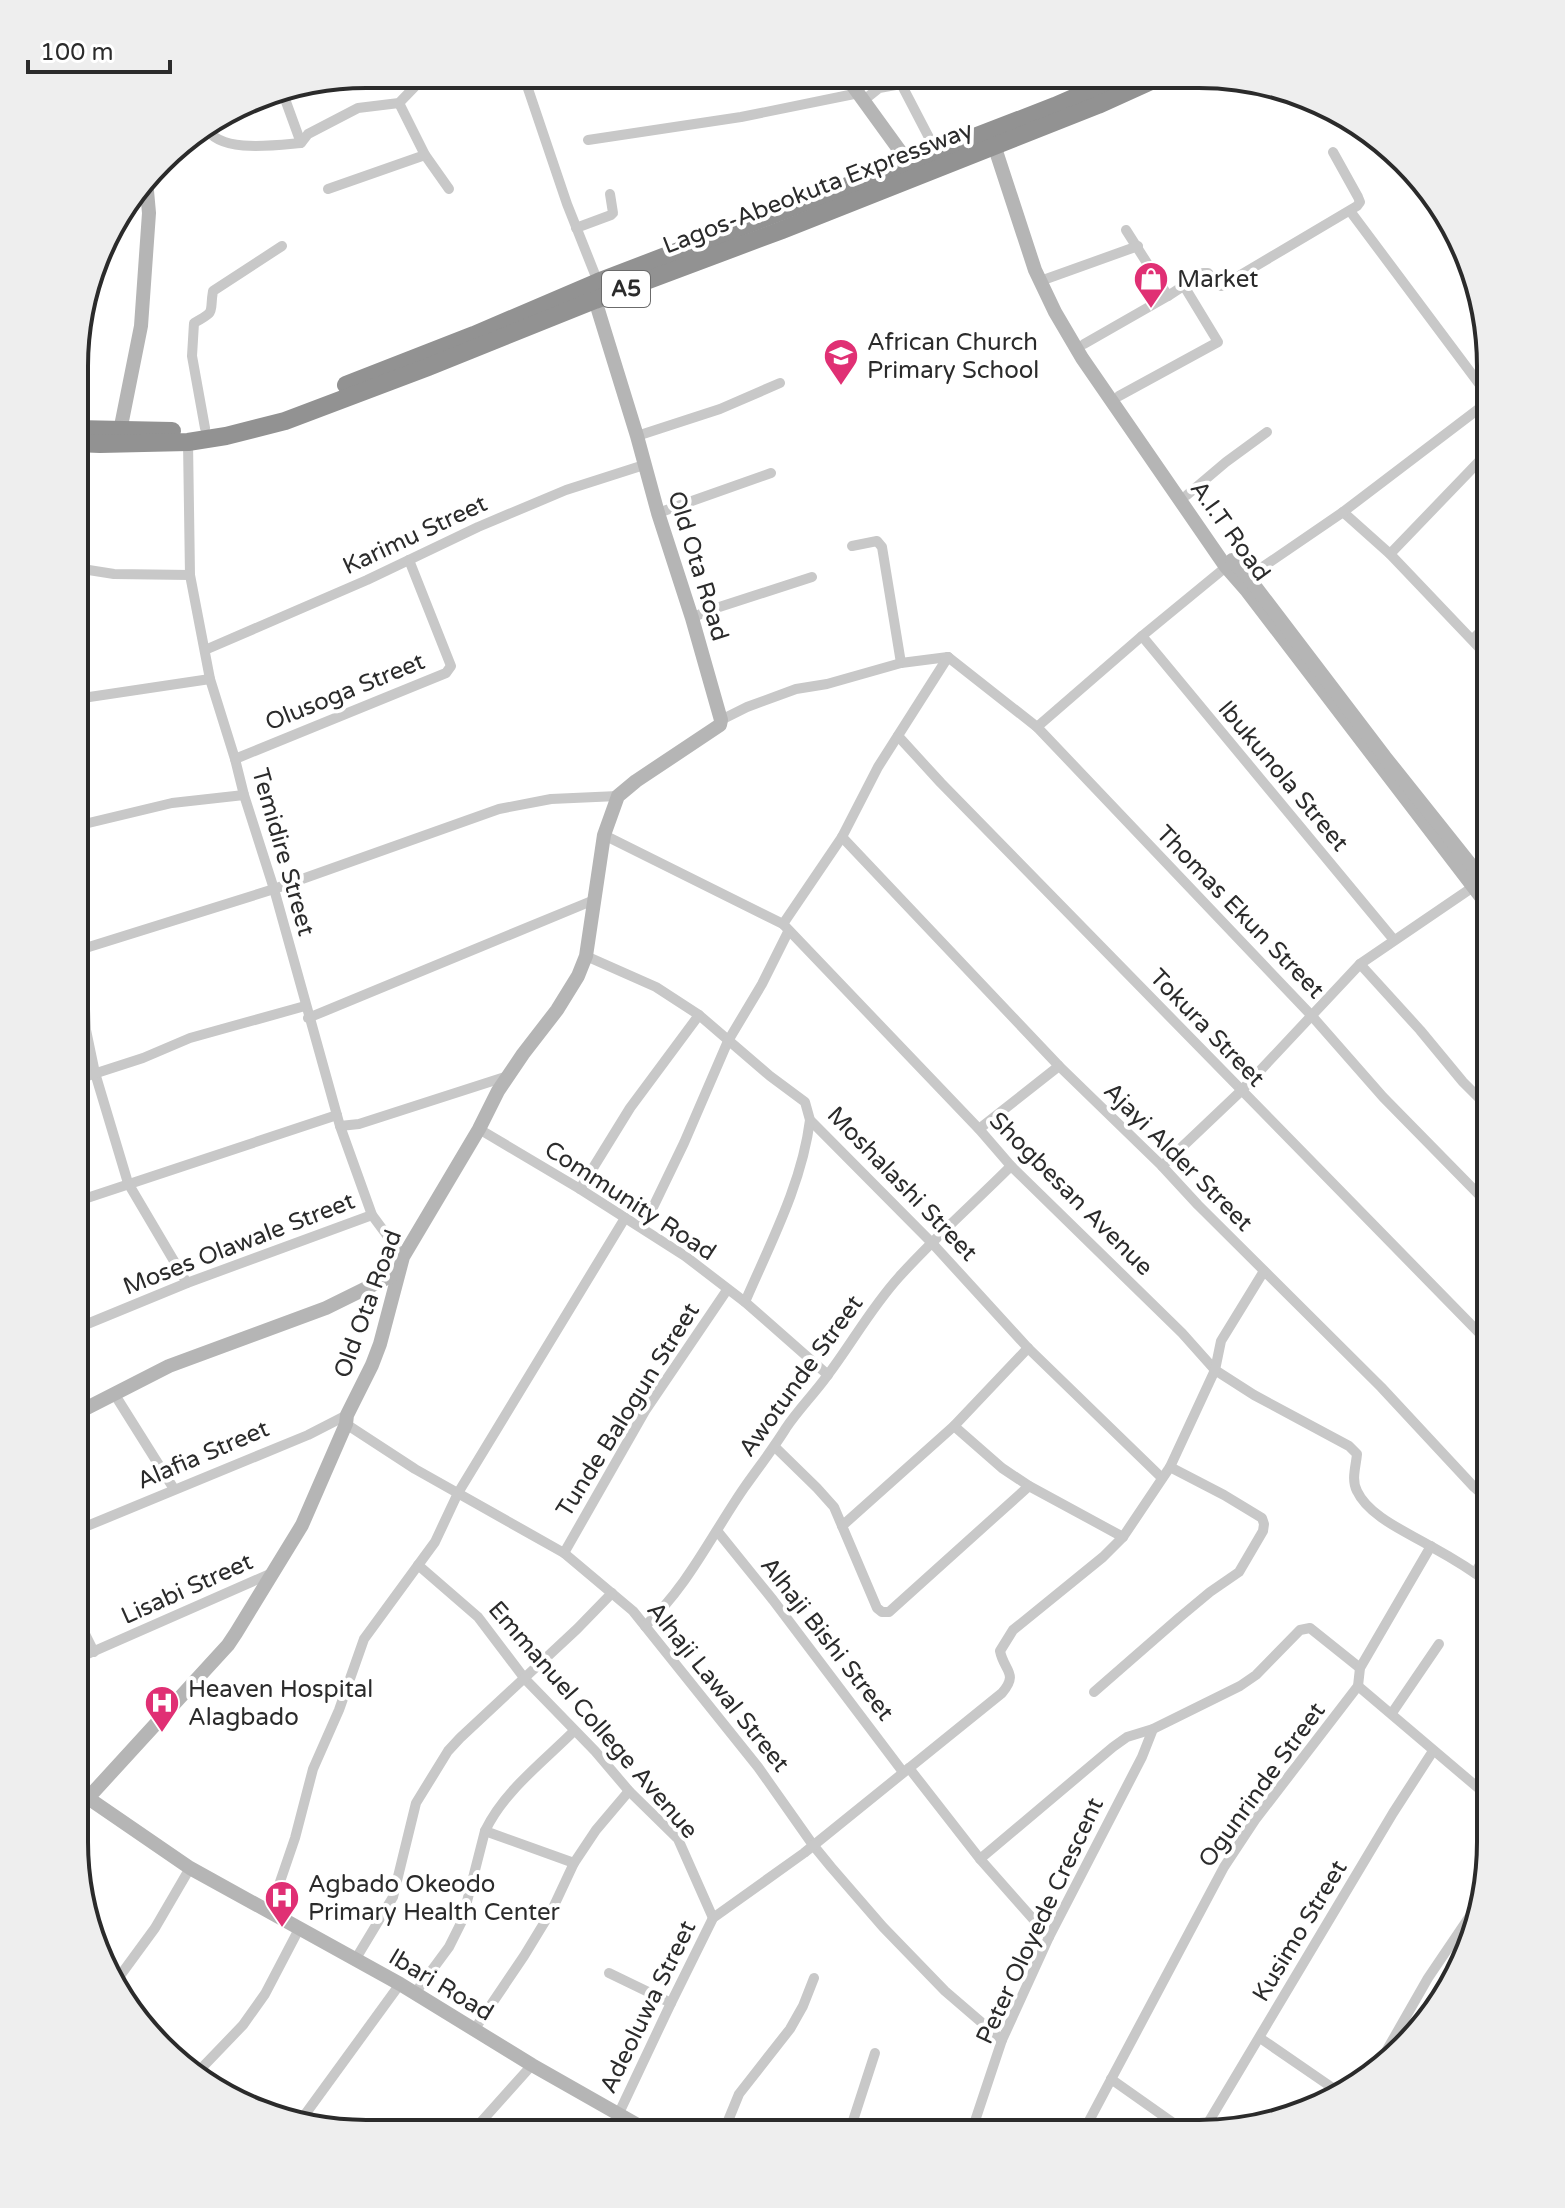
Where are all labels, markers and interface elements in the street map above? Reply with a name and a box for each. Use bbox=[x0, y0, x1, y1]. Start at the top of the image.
scale bar bbox=[28, 24, 170, 74]
text: 100 m bbox=[40, 38, 114, 67]
street label: Lagos-Abeokuta Expressway bbox=[659, 115, 977, 261]
shop icon: Market bbox=[1132, 260, 1170, 310]
place label: Market bbox=[1177, 265, 1258, 294]
road number: A5 bbox=[602, 271, 650, 307]
place label: African Church Primary School bbox=[867, 328, 1039, 385]
school or university icon: African Church Primary School bbox=[822, 337, 860, 387]
street label: A.I.T Road bbox=[1184, 475, 1276, 587]
street label: Old Ota Road bbox=[661, 487, 735, 645]
street label: Karimu Street bbox=[338, 489, 492, 581]
street label: Olusoga Street bbox=[261, 647, 429, 737]
street label: Ibukunola Street bbox=[1212, 695, 1354, 857]
street label: Temidire Street bbox=[245, 765, 321, 939]
street label: Thomas Ekun Street bbox=[1150, 819, 1330, 1005]
street label: Tokura Street bbox=[1143, 963, 1271, 1093]
street label: Ajayi Alder Street bbox=[1097, 1076, 1259, 1238]
street label: Moshalashi Street bbox=[821, 1101, 983, 1267]
street label: Shogbesan Avenue bbox=[983, 1106, 1159, 1282]
street label: Community Road bbox=[539, 1135, 721, 1267]
street label: Moses Olawale Street bbox=[119, 1186, 359, 1302]
street label: Old Ota Road bbox=[328, 1226, 408, 1382]
street label: Awotunde Street bbox=[733, 1290, 869, 1462]
street label: Tunde Balogun Street bbox=[550, 1297, 706, 1523]
street label: Alafia Street bbox=[133, 1414, 273, 1496]
street label: Lisabi Street bbox=[117, 1547, 257, 1631]
street label: Alhaji Bishi Street bbox=[754, 1551, 900, 1727]
street label: Emmanuel College Avenue bbox=[482, 1595, 704, 1845]
street label: Alhaji Lawal Street bbox=[641, 1596, 795, 1778]
place label: Heaven Hospital Alagbado bbox=[188, 1675, 373, 1732]
hospital icon: Heaven Hospital Alagbado bbox=[143, 1684, 181, 1734]
street label: Ogunrinde Street bbox=[1192, 1697, 1332, 1873]
street label: Peter Oloyede Crescent bbox=[970, 1793, 1110, 2049]
street label: Kusimo Street bbox=[1246, 1855, 1354, 2007]
place label: Agbado Okeodo Primary Health Center bbox=[308, 1870, 561, 1927]
hospital icon: Agbado Okeodo Primary Health Center bbox=[263, 1879, 301, 1929]
street label: Adeoluwa Street bbox=[594, 1916, 702, 2098]
street label: Ibari Road bbox=[383, 1942, 499, 2028]

